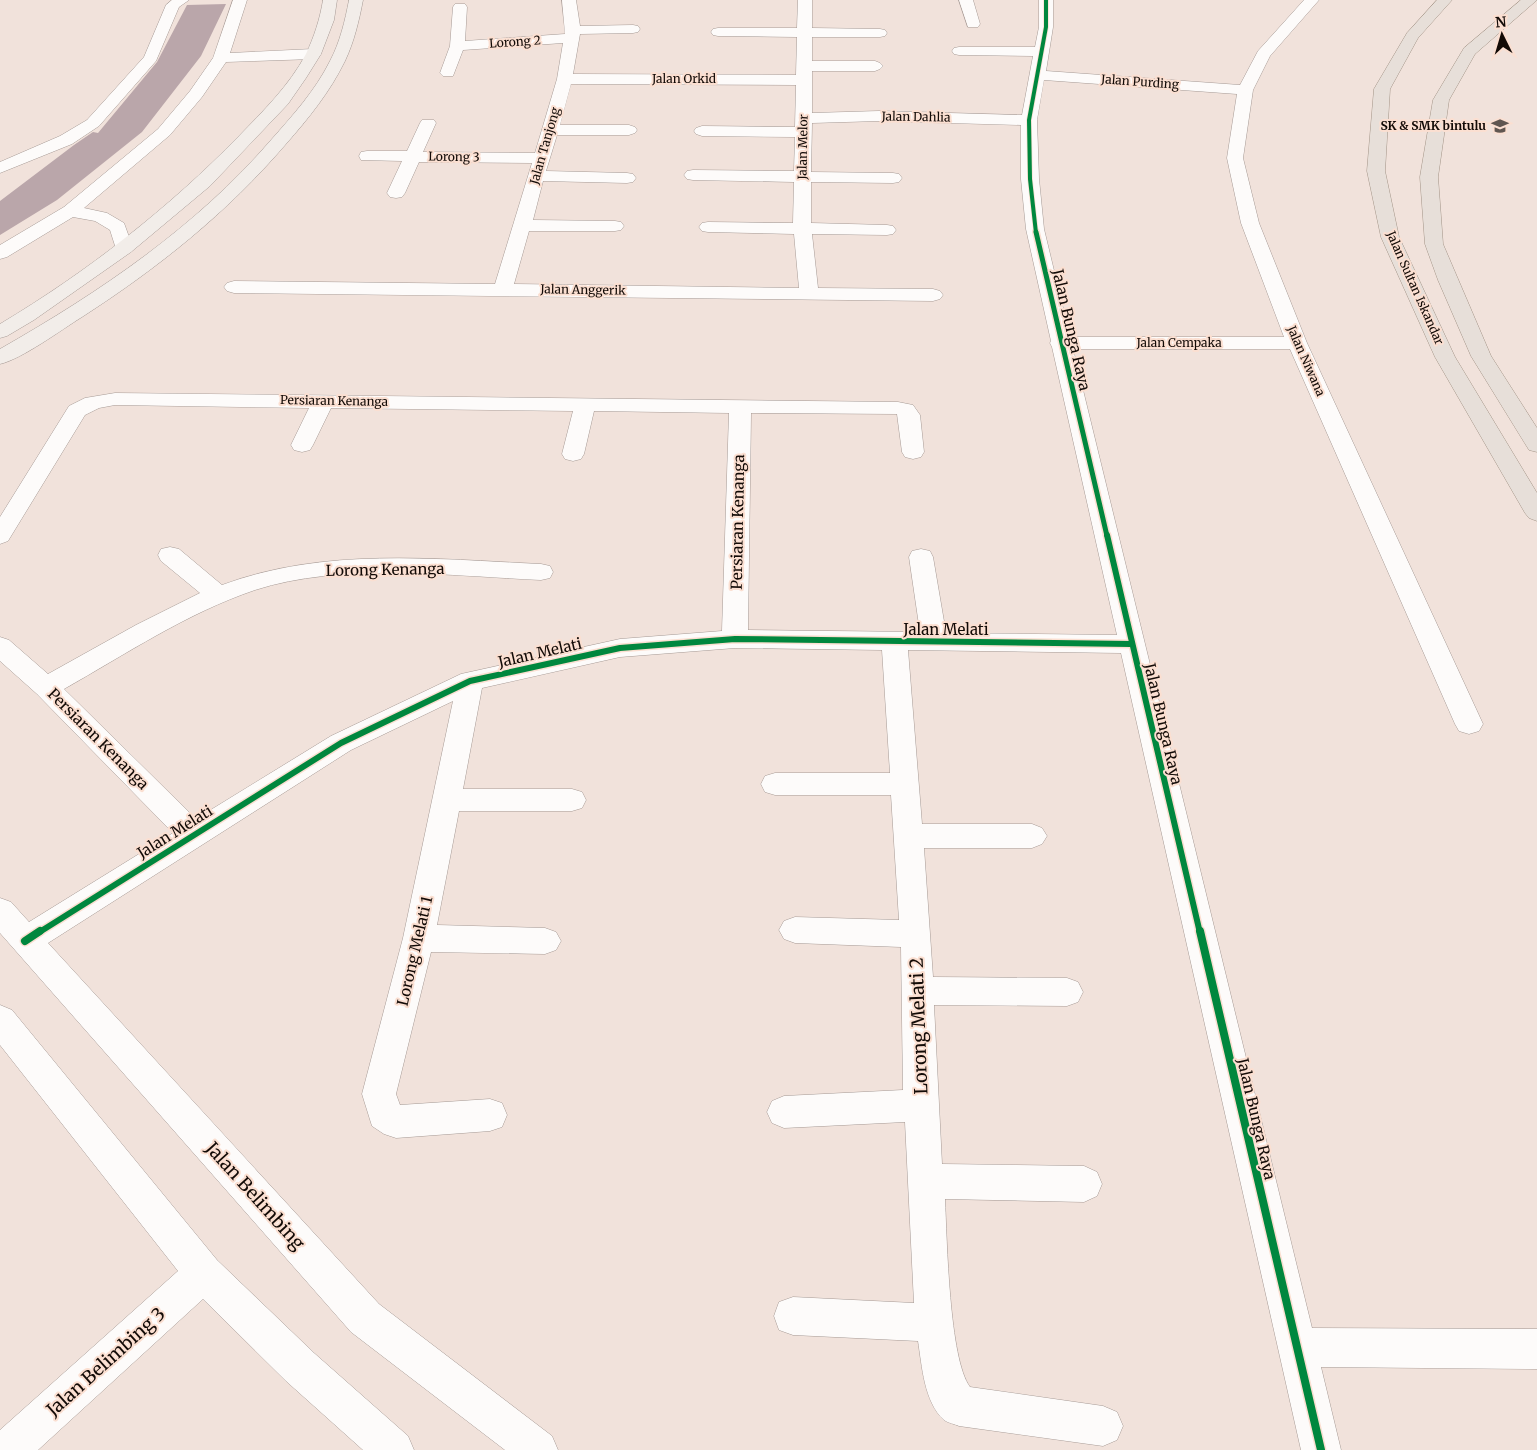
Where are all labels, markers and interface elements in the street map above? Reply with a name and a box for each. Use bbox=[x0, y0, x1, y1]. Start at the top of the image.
north arrow bbox=[1477, 10, 1527, 60]
text: N bbox=[1495, 13, 1507, 31]
street label: Lorong 2 bbox=[489, 32, 541, 51]
street label: Jalan Orkid bbox=[651, 71, 716, 86]
street label: Jalan Purding bbox=[1100, 71, 1180, 92]
street label: Jalan Tanjong bbox=[526, 105, 563, 187]
street label: Jalan Dahlia bbox=[880, 108, 951, 125]
street label: Jalan Melor bbox=[794, 113, 811, 181]
school or university icon: SK & SMK bintulu bbox=[1490, 116, 1510, 136]
place label: SK & SMK bintulu bbox=[1380, 118, 1486, 133]
street label: Lorong 3 bbox=[428, 149, 480, 164]
street label: Jalan Sultan Iskandar bbox=[1383, 228, 1448, 347]
street label: Jalan Bunga Raya bbox=[1048, 266, 1095, 393]
street label: Jalan Anggerik bbox=[539, 281, 626, 298]
street label: Jalan Niwana bbox=[1284, 322, 1329, 399]
street label: Jalan Cempaka bbox=[1135, 335, 1222, 350]
street label: Persiaran Kenanga bbox=[280, 392, 389, 409]
street label: Persiaran Kenanga bbox=[727, 454, 748, 590]
street label: Lorong Kenanga bbox=[325, 559, 445, 580]
street label: Jalan Melati bbox=[902, 620, 989, 639]
street label: Jalan Melati bbox=[495, 634, 584, 672]
street label: Jalan Bunga Raya bbox=[1140, 660, 1187, 787]
street label: Persiaran Kenanga bbox=[44, 684, 153, 793]
street label: Jalan Melati bbox=[133, 801, 216, 863]
street label: Lorong Melati 1 bbox=[393, 894, 436, 1008]
street label: Lorong Melati 2 bbox=[905, 957, 932, 1095]
street label: Jalan Bunga Raya bbox=[1233, 1055, 1280, 1182]
street label: Jalan Belimbing bbox=[200, 1136, 310, 1254]
street label: Jalan Belimbing 3 bbox=[41, 1302, 170, 1422]

